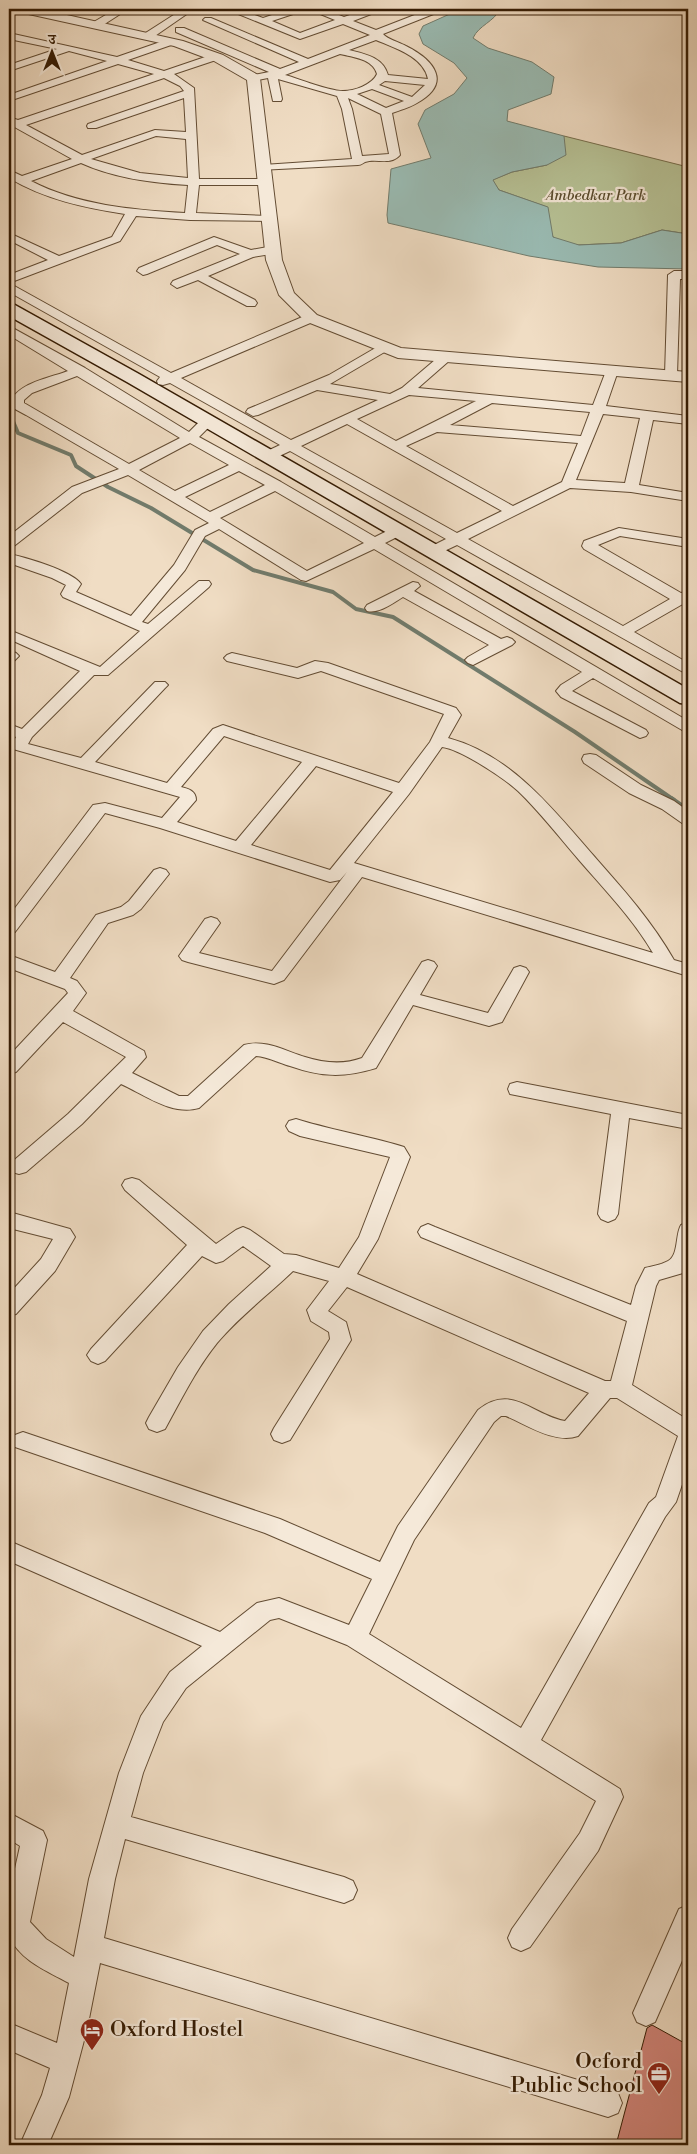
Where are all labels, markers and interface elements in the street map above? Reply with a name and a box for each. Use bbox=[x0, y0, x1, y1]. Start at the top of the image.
north arrow bbox=[28, 28, 78, 78]
text: उ bbox=[47, 31, 56, 49]
park label: Ambedkar Park bbox=[544, 186, 646, 205]
hotel icon: Oxford Hostel bbox=[79, 2017, 105, 2051]
place label: Oxford Hostel bbox=[110, 2017, 243, 2043]
place label: Ocford Public School bbox=[511, 2049, 642, 2099]
office icon: Ocford Public School bbox=[646, 2061, 672, 2095]

